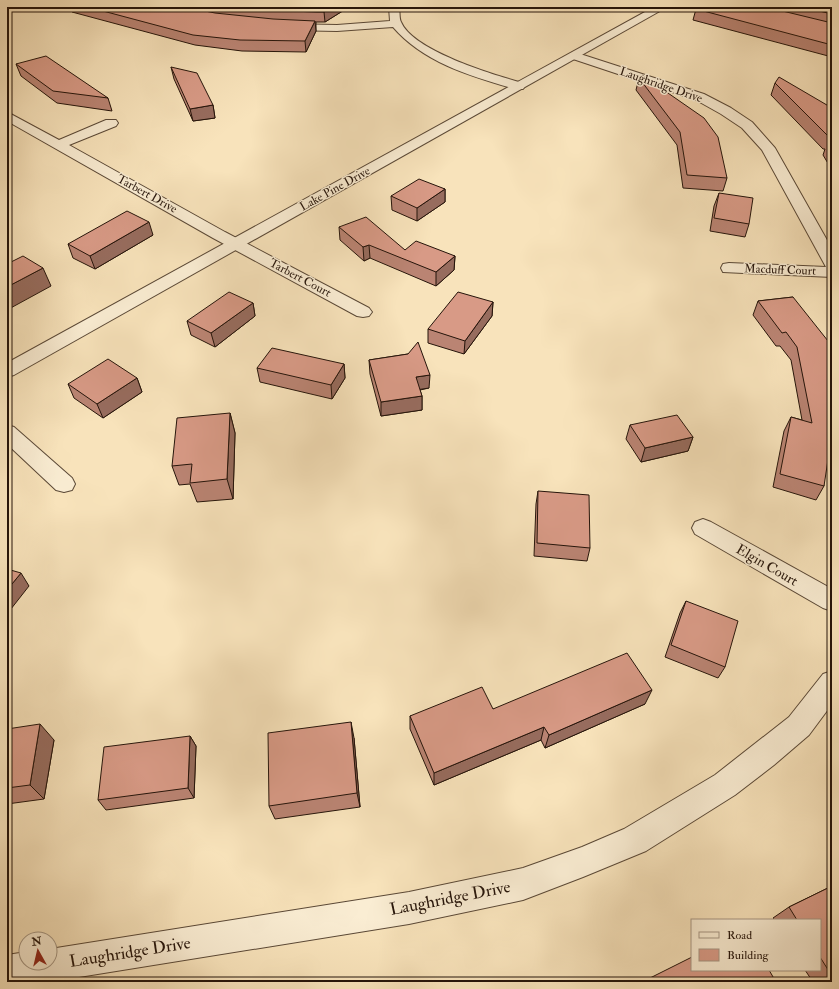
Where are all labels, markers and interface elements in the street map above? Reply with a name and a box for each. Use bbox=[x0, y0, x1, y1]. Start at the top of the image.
street label: Laughridge Drive bbox=[618, 64, 704, 106]
street label: Lake Pine Drive bbox=[297, 164, 373, 214]
street label: Tarbert Drive bbox=[114, 171, 180, 217]
street label: Tarbert Court bbox=[267, 255, 334, 301]
street label: Macduff Court bbox=[744, 261, 816, 279]
street label: Elgin Court bbox=[733, 541, 801, 590]
street label: Laughridge Drive bbox=[388, 876, 512, 920]
legend bbox=[691, 919, 821, 971]
text: Road bbox=[727, 928, 752, 943]
north arrow bbox=[18, 931, 58, 971]
street label: Laughridge Drive bbox=[68, 932, 192, 972]
text: N bbox=[30, 934, 44, 949]
text: Building bbox=[727, 948, 770, 963]

